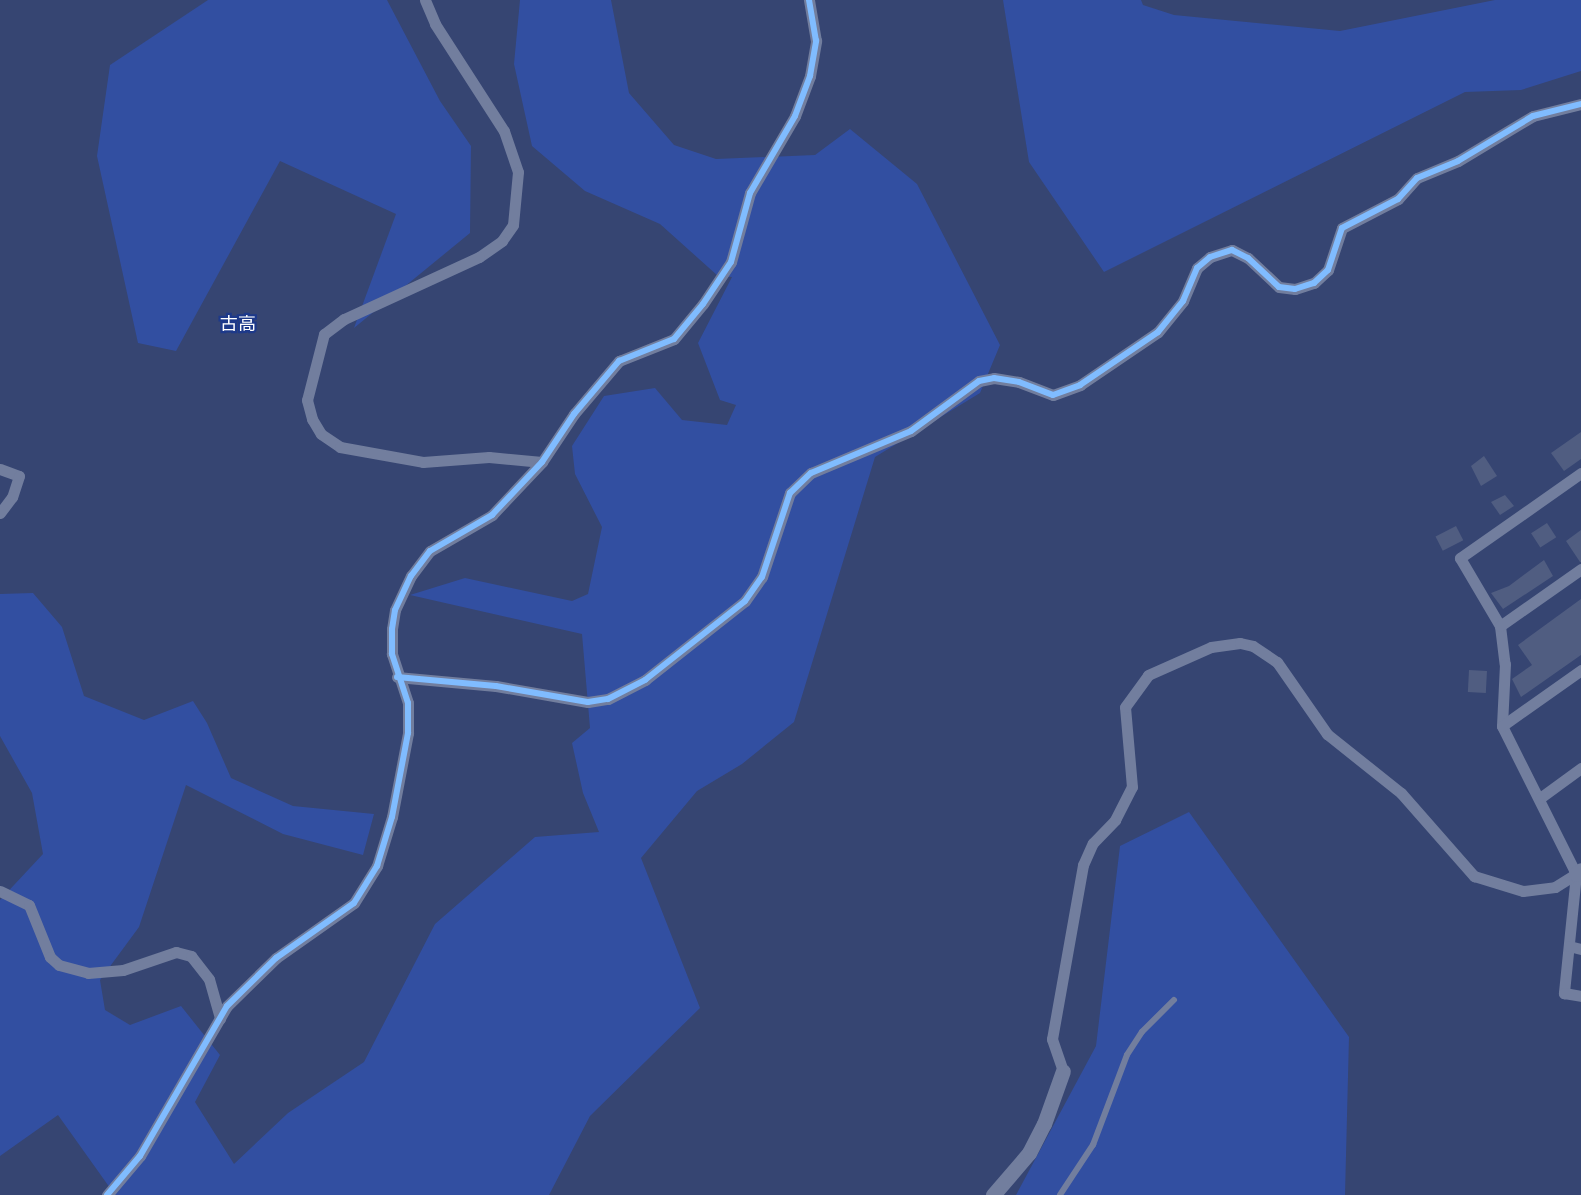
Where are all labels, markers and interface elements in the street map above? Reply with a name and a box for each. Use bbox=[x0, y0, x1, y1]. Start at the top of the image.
district label: 古高 bbox=[220, 314, 256, 336]

